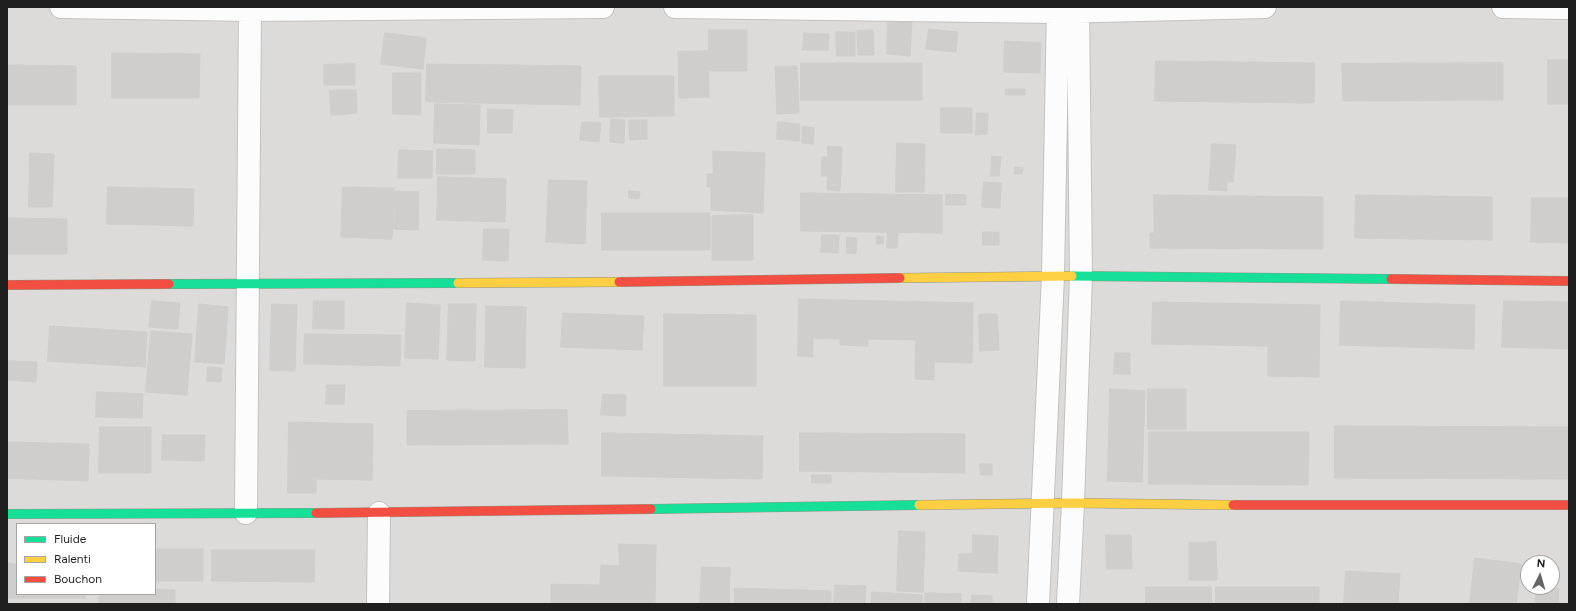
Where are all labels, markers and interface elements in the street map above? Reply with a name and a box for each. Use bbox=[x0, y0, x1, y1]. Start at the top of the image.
legend bbox=[16, 523, 156, 595]
text: Fluide bbox=[54, 532, 86, 546]
text: Ralenti bbox=[54, 552, 91, 566]
north arrow bbox=[1520, 555, 1560, 595]
text: N bbox=[1536, 557, 1546, 570]
text: Bouchon bbox=[54, 572, 102, 586]

